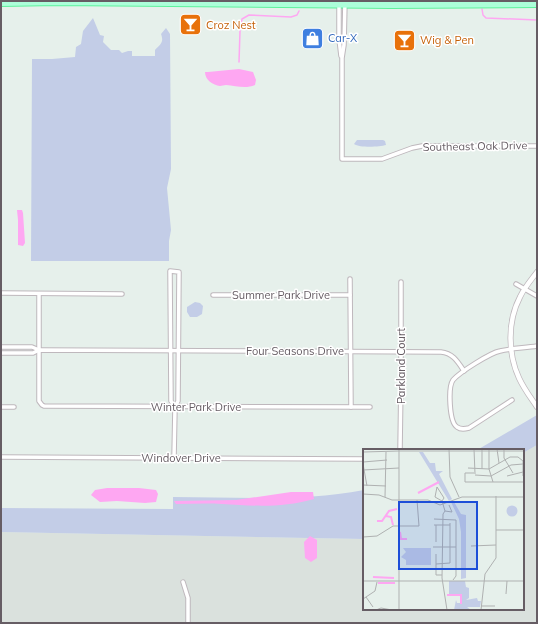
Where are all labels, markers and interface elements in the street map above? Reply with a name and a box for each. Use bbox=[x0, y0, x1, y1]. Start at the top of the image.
bar icon: Croz Nest bbox=[178, 12, 204, 38]
place label: Croz Nest bbox=[206, 18, 256, 32]
shop icon: Car-X bbox=[299, 25, 325, 51]
bar icon: Wig & Pen bbox=[392, 27, 418, 53]
place label: Car-X bbox=[328, 31, 358, 45]
place label: Wig & Pen bbox=[420, 33, 474, 47]
street label: Southeast Oak Drive bbox=[423, 138, 527, 154]
street label: Summer Park Drive bbox=[232, 288, 330, 302]
street label: Parkland Court bbox=[394, 328, 408, 404]
street label: Four Seasons Drive bbox=[246, 344, 344, 358]
street label: Winter Park Drive bbox=[151, 400, 241, 414]
inset map bbox=[363, 449, 524, 610]
street label: Windover Drive bbox=[141, 451, 221, 465]

